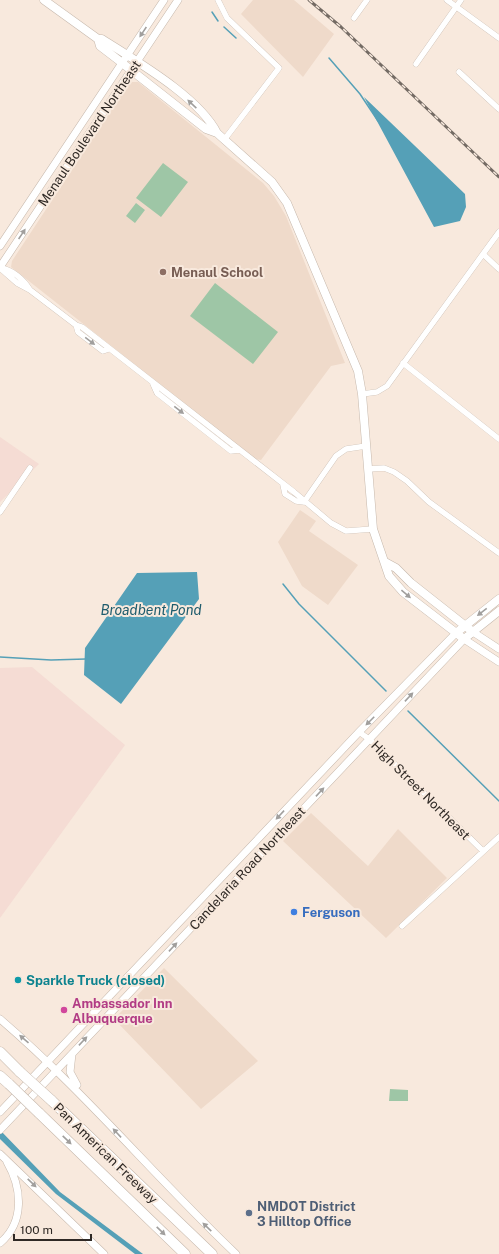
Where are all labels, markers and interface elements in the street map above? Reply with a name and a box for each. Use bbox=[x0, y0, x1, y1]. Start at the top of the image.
one-way arrow bbox=[139, 26, 146, 37]
street label: Menaul Boulevard Northeast bbox=[35, 58, 144, 209]
one-way arrow bbox=[187, 99, 197, 109]
one-way arrow bbox=[18, 229, 25, 240]
place label: Menaul School bbox=[171, 265, 263, 280]
marker: Menaul School bbox=[158, 267, 168, 277]
one-way arrow bbox=[85, 337, 96, 346]
one-way arrow bbox=[174, 406, 185, 415]
one-way arrow bbox=[401, 589, 412, 598]
water label: Broadbent Pond bbox=[100, 602, 202, 618]
one-way arrow bbox=[477, 608, 488, 616]
one-way arrow bbox=[404, 692, 414, 702]
one-way arrow bbox=[365, 716, 375, 726]
street label: High Street Northeast bbox=[368, 738, 473, 843]
one-way arrow bbox=[315, 787, 325, 797]
street label: Candelaria Road Northeast bbox=[186, 804, 308, 933]
one-way arrow bbox=[276, 810, 285, 820]
place label: Ferguson bbox=[302, 905, 360, 920]
marker: Ferguson bbox=[289, 907, 299, 917]
one-way arrow bbox=[168, 942, 178, 952]
place label: Sparkle Truck (closed) bbox=[26, 973, 165, 988]
marker: Sparkle Truck (closed) bbox=[13, 975, 23, 985]
place label: Ambassador Inn Albuquerque bbox=[72, 996, 172, 1026]
marker: Ambassador Inn Albuquerque bbox=[59, 1005, 69, 1015]
one-way arrow bbox=[19, 1035, 29, 1044]
one-way arrow bbox=[79, 1036, 88, 1047]
street label: Pan American Freeway bbox=[51, 1100, 161, 1207]
one-way arrow bbox=[113, 1128, 122, 1138]
one-way arrow bbox=[62, 1136, 72, 1145]
one-way arrow bbox=[27, 1178, 37, 1188]
place label: NMDOT District 3 Hilltop Office bbox=[257, 1199, 356, 1229]
marker: NMDOT District 3 Hilltop Office bbox=[244, 1208, 254, 1218]
scale bar bbox=[14, 1216, 91, 1242]
text: 100 m bbox=[20, 1223, 53, 1237]
one-way arrow bbox=[203, 1223, 212, 1232]
one-way arrow bbox=[156, 1226, 166, 1236]

